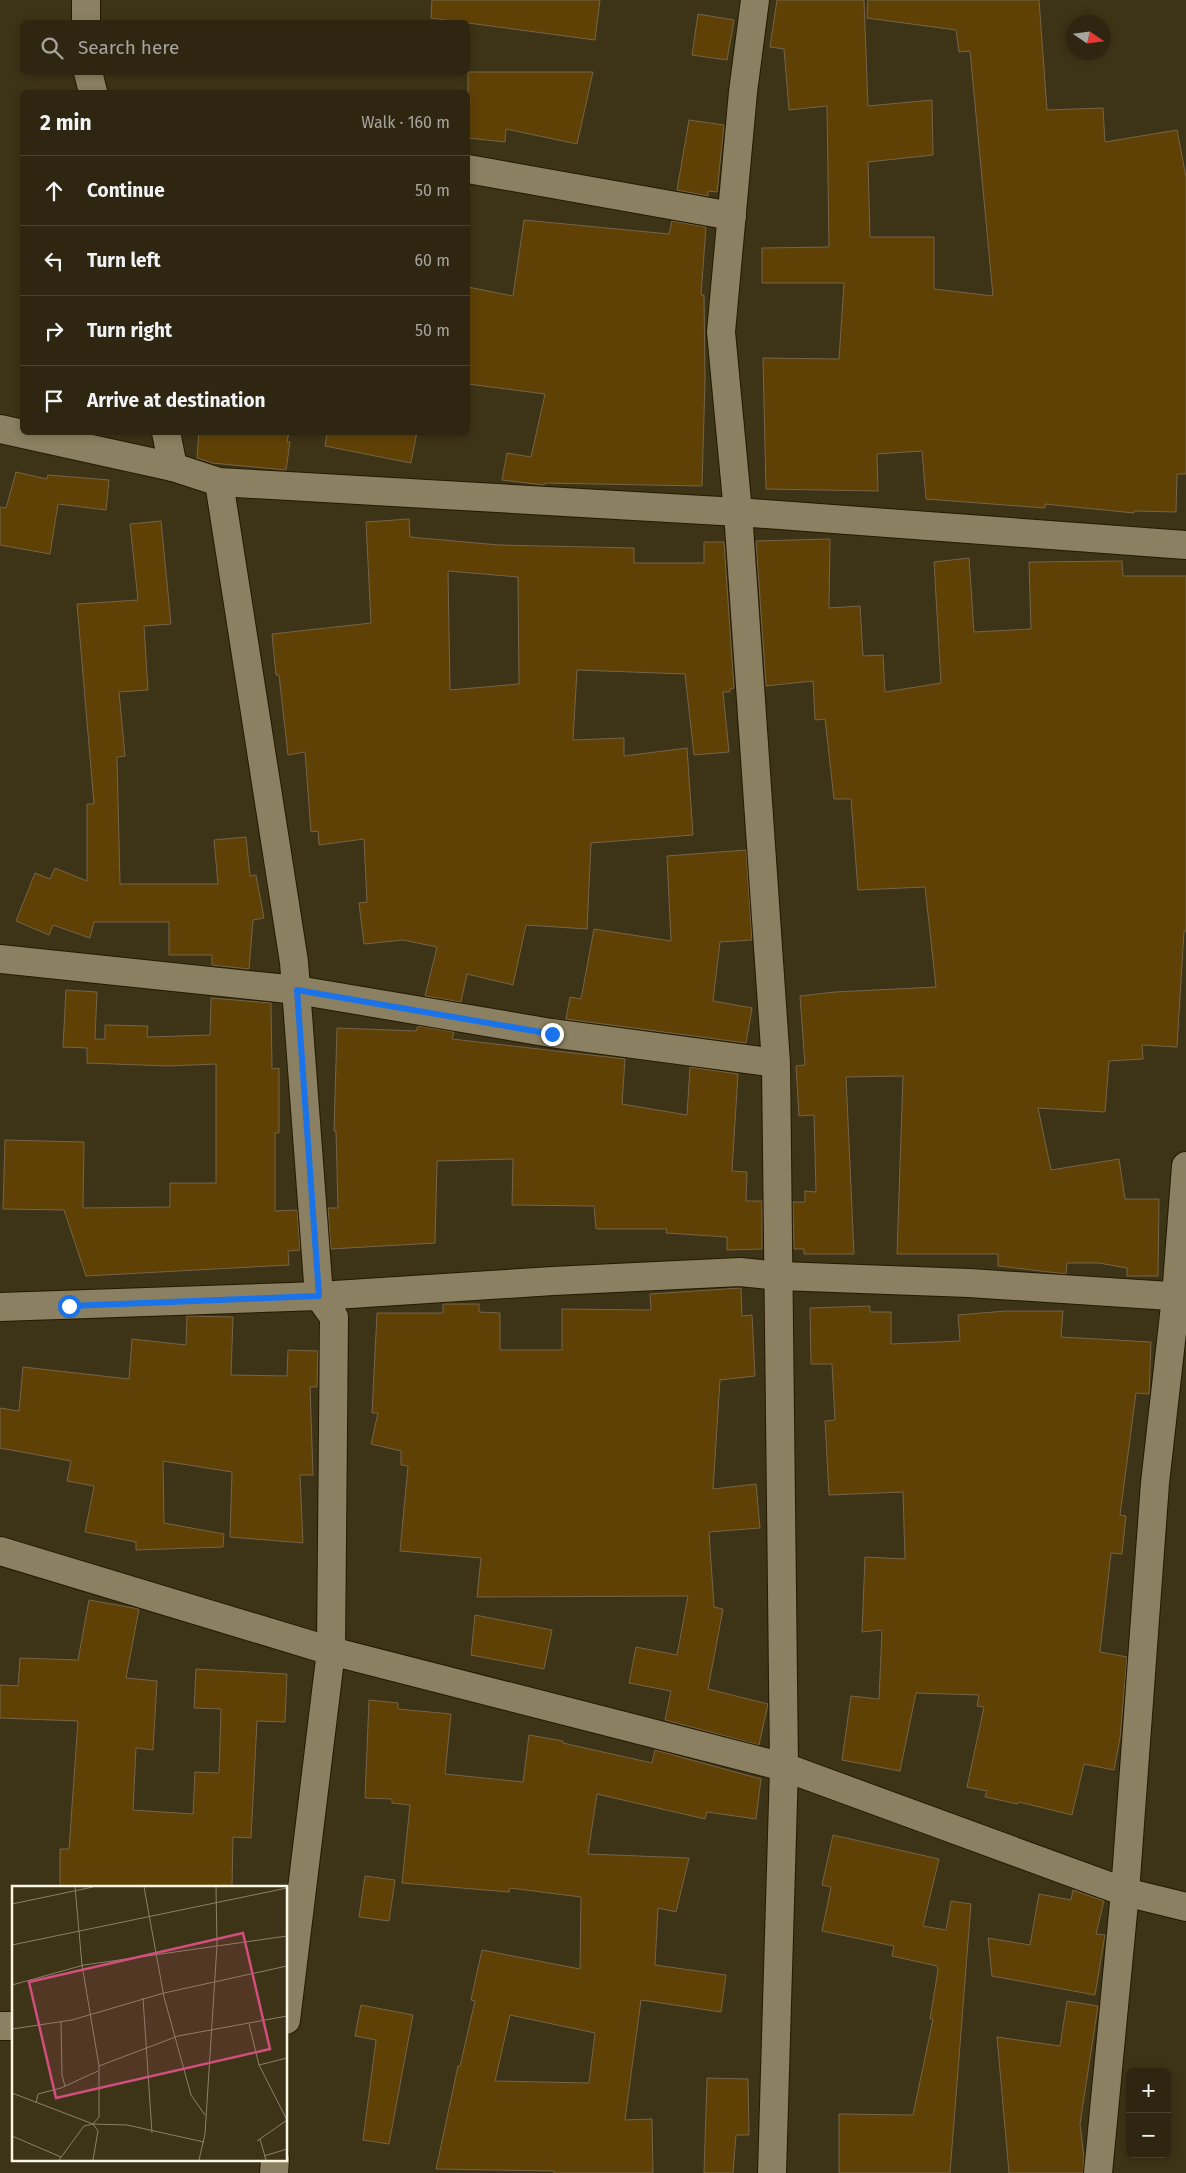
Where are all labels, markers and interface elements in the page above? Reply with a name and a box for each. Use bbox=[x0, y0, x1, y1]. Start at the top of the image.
north arrow bbox=[1066, 15, 1111, 60]
search box bbox=[20, 20, 470, 75]
icon: search bbox=[38, 34, 66, 62]
text: Search here bbox=[78, 36, 179, 59]
text: 2 min bbox=[40, 110, 92, 136]
text: Walk · 160 m bbox=[361, 113, 450, 132]
icon: ahead bbox=[40, 177, 68, 205]
text: Continue bbox=[87, 179, 165, 202]
text: 50 m bbox=[415, 181, 450, 200]
icon: left bbox=[40, 247, 68, 275]
text: Turn left bbox=[87, 249, 161, 272]
text: 60 m bbox=[415, 251, 450, 270]
icon: right bbox=[40, 317, 68, 345]
text: Turn right bbox=[87, 319, 172, 342]
text: 50 m bbox=[415, 321, 450, 340]
icon: arrive bbox=[40, 387, 68, 415]
text: Arrive at destination bbox=[87, 389, 266, 412]
route end bbox=[541, 1023, 564, 1046]
route start bbox=[58, 1295, 81, 1318]
inset map bbox=[12, 1886, 288, 2160]
map controls bbox=[1126, 2068, 1171, 2158]
button: + bbox=[1126, 2068, 1171, 2113]
button: − bbox=[1126, 2113, 1171, 2158]

